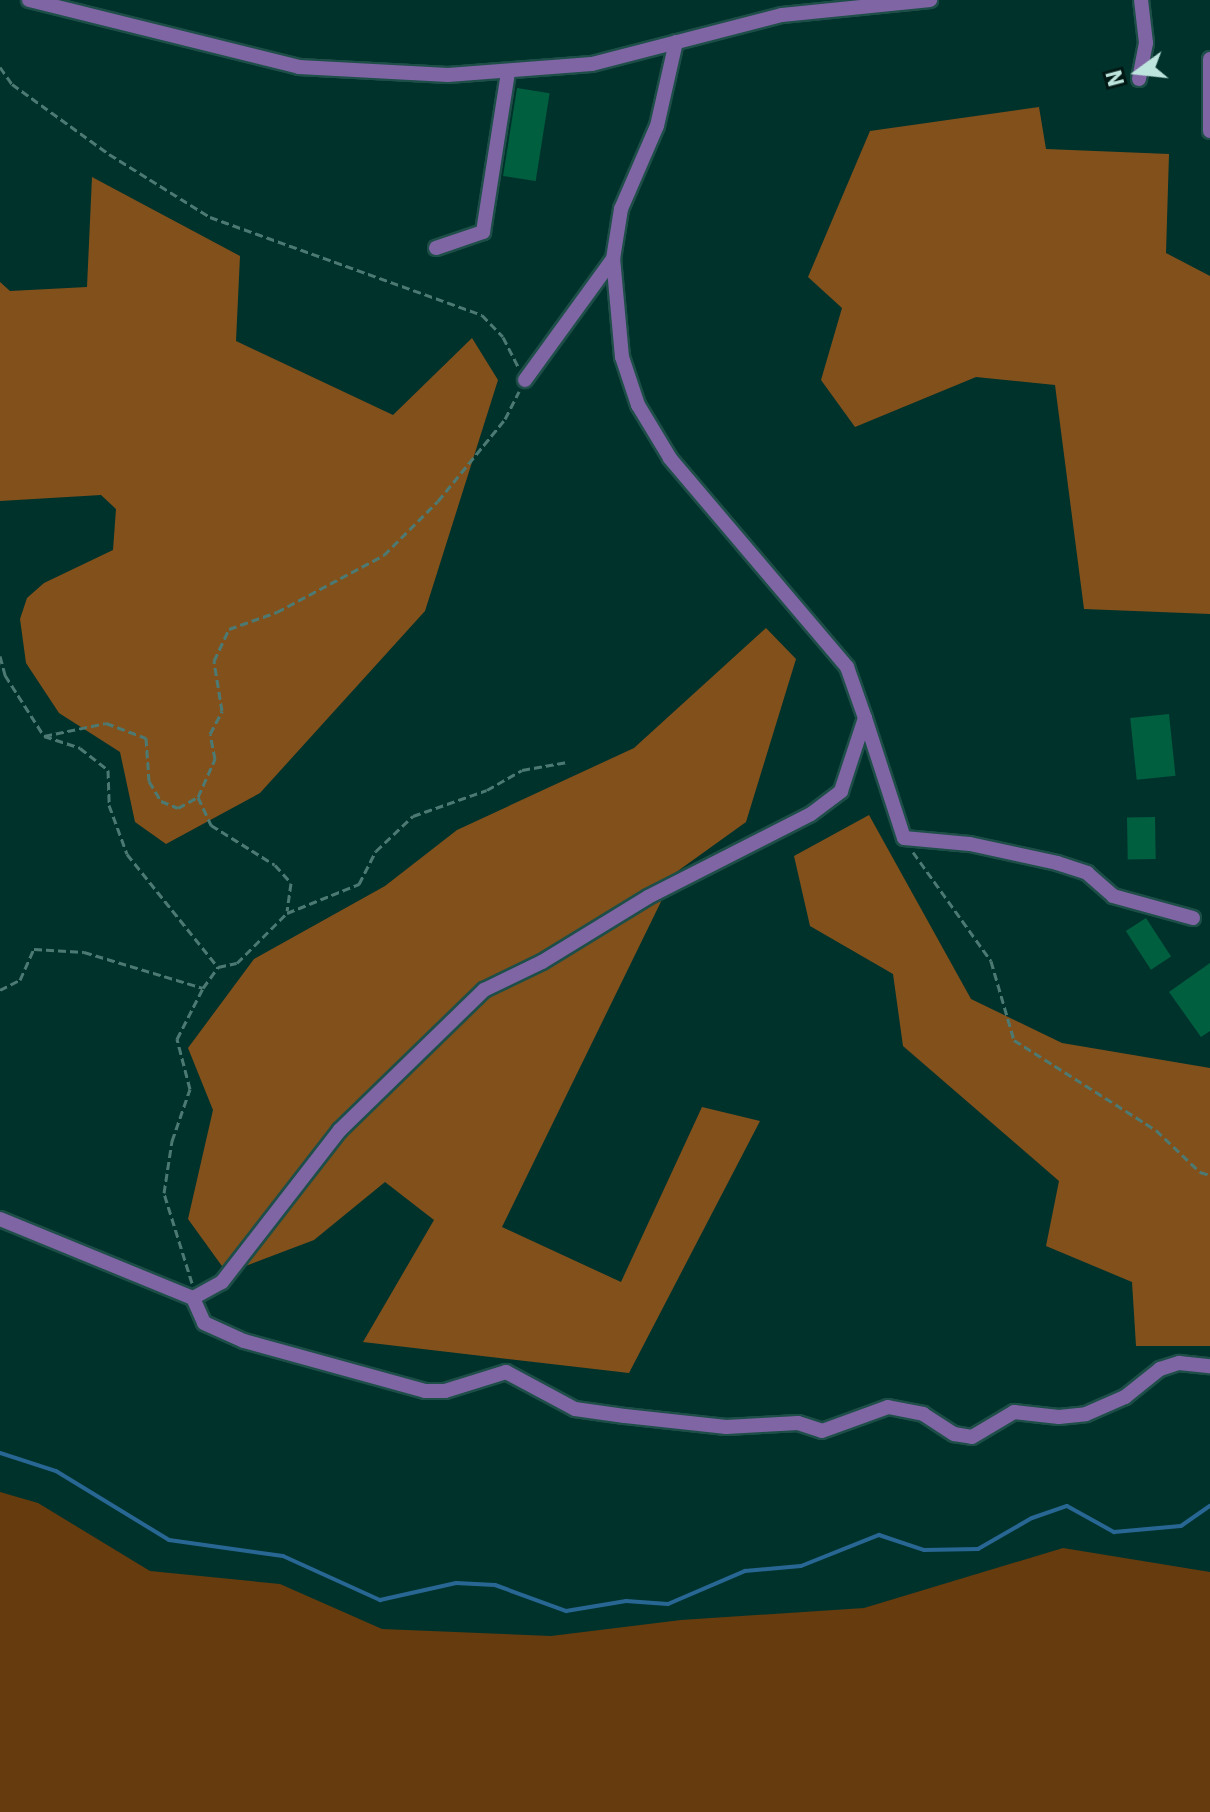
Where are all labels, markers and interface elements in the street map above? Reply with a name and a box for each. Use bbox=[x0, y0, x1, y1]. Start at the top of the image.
north arrow bbox=[1098, 32, 1178, 112]
text: N bbox=[1098, 67, 1130, 90]

